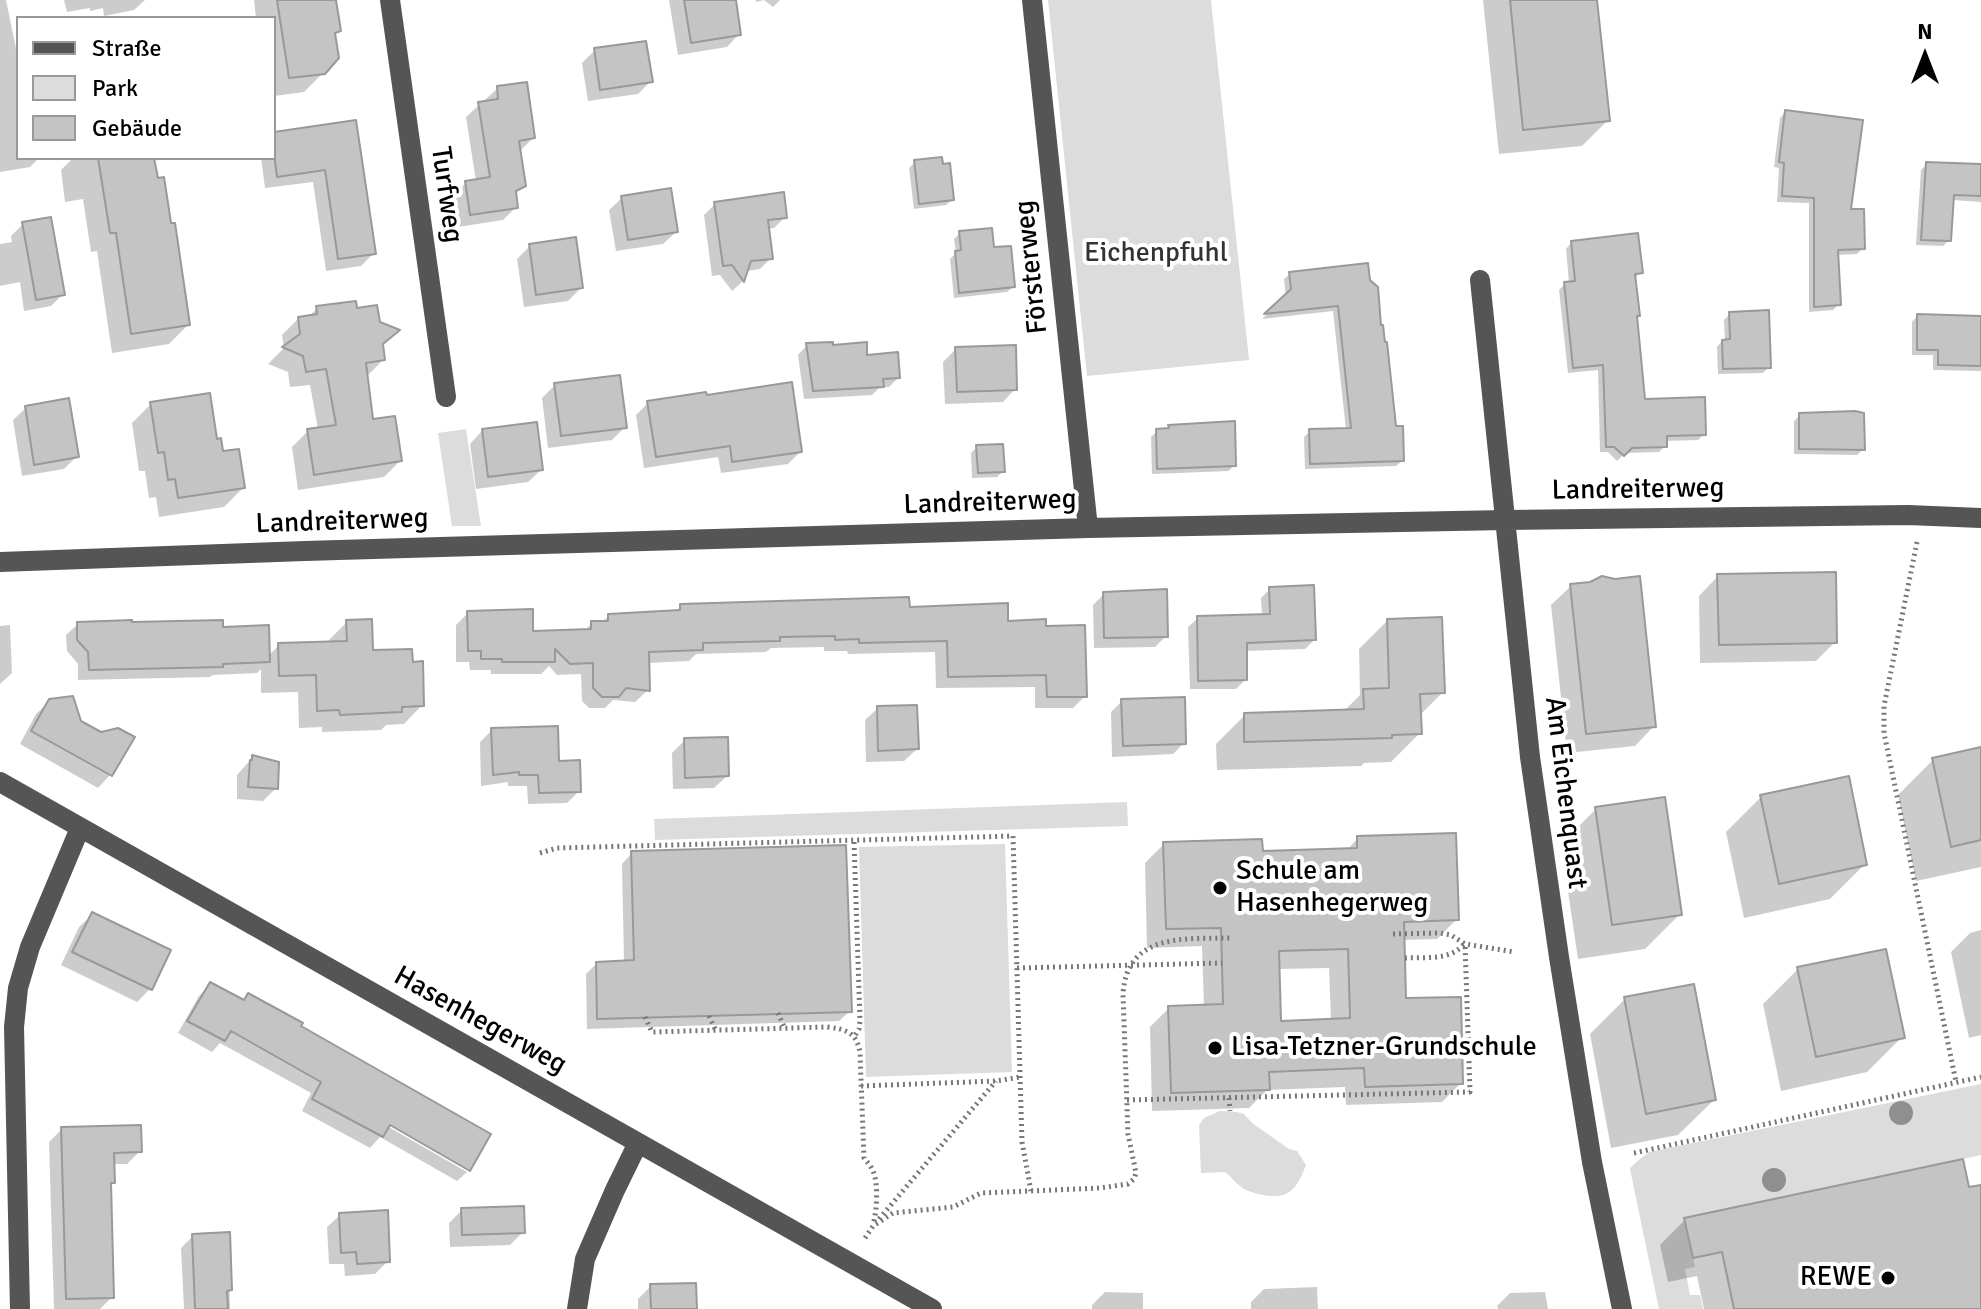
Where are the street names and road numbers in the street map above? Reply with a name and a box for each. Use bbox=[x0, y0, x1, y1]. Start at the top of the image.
street label: Turfweg bbox=[423, 145, 469, 245]
street label: Försterweg bbox=[1008, 199, 1056, 335]
street label: Landreiterweg bbox=[1551, 472, 1725, 508]
street label: Landreiterweg bbox=[903, 483, 1077, 523]
street label: Landreiterweg bbox=[255, 502, 429, 542]
street label: Am Eichenquast bbox=[1537, 695, 1593, 891]
street label: Hasenhegerweg bbox=[388, 960, 572, 1082]

